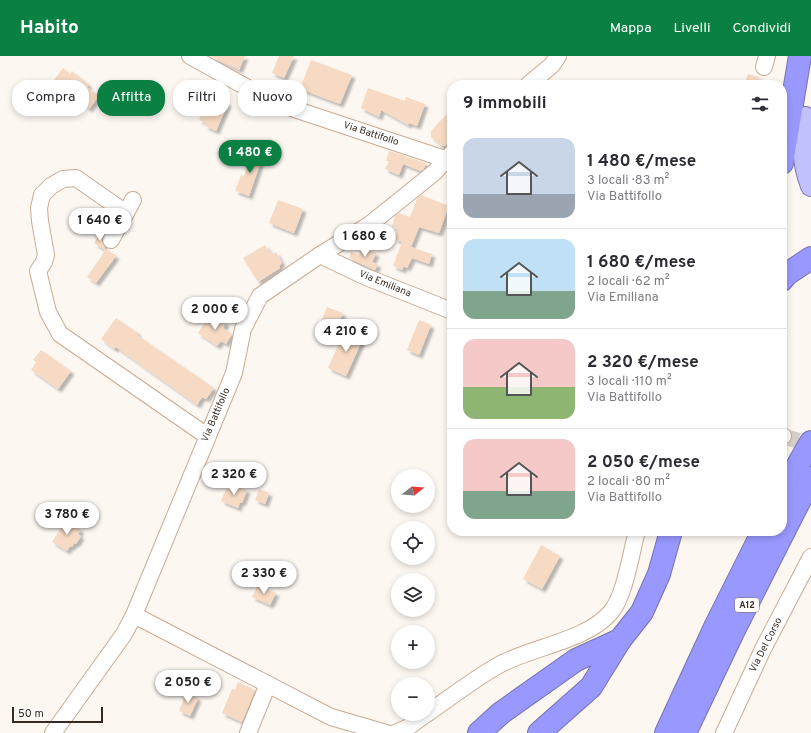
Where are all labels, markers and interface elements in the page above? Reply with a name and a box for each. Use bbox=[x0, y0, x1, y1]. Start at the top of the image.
text: Habito bbox=[20, 16, 79, 40]
text: Mappa bbox=[610, 20, 652, 37]
text: Livelli bbox=[674, 20, 710, 37]
text: Condividi bbox=[732, 20, 791, 37]
chip: Compra bbox=[12, 80, 89, 116]
chip: Affitta bbox=[97, 80, 165, 116]
chip: Filtri bbox=[173, 80, 230, 116]
chip: Nuovo bbox=[238, 80, 307, 116]
text: 9 immobili bbox=[463, 93, 546, 115]
icon: filters bbox=[749, 93, 771, 115]
street label: Via Battifollo bbox=[342, 119, 401, 149]
pin: 1 480 € bbox=[213, 140, 287, 174]
text: 1 480 € bbox=[228, 145, 272, 161]
text: 1 480 €/mese bbox=[587, 151, 696, 173]
icon: home bbox=[495, 154, 543, 202]
text: 3 locali · 83 m² bbox=[587, 173, 669, 189]
text: Via Battifollo bbox=[587, 189, 662, 205]
pin: 1 640 € bbox=[63, 208, 137, 242]
text: 1 640 € bbox=[78, 213, 122, 229]
pin: 1 680 € bbox=[328, 224, 402, 258]
text: 1 680 € bbox=[343, 229, 387, 245]
text: 1 680 €/mese bbox=[587, 252, 696, 274]
icon: home bbox=[495, 255, 543, 303]
street label: Via Emiliana bbox=[357, 268, 413, 300]
text: 2 locali · 62 m² bbox=[587, 274, 669, 290]
text: Via Emiliana bbox=[587, 290, 659, 306]
pin: 2 000 € bbox=[178, 297, 252, 331]
text: 2 000 € bbox=[191, 302, 239, 318]
pin: 4 210 € bbox=[309, 319, 383, 353]
text: 4 210 € bbox=[324, 324, 368, 340]
text: 2 320 €/mese bbox=[587, 352, 699, 374]
icon: home bbox=[495, 355, 543, 403]
text: 3 locali · 110 m² bbox=[587, 374, 672, 390]
street label: Via Battifollo bbox=[199, 386, 233, 444]
text: Via Battifollo bbox=[587, 390, 662, 406]
text: 2 050 €/mese bbox=[587, 452, 700, 474]
icon: home bbox=[495, 455, 543, 503]
pin: 2 320 € bbox=[197, 462, 271, 496]
text: 2 320 € bbox=[211, 467, 257, 483]
north arrow bbox=[391, 469, 435, 513]
map controls bbox=[391, 469, 435, 721]
text: 2 locali · 80 m² bbox=[587, 474, 670, 490]
text: Via Battifollo bbox=[587, 490, 662, 506]
pin: 3 780 € bbox=[30, 502, 104, 536]
text: 3 780 € bbox=[44, 507, 90, 523]
button: locate bbox=[391, 521, 435, 565]
pin: 2 330 € bbox=[227, 561, 301, 595]
text: 2 330 € bbox=[241, 566, 287, 582]
button: layers bbox=[391, 573, 435, 617]
road number: A12 bbox=[735, 598, 759, 612]
street label: Via Del Corso bbox=[747, 615, 786, 675]
button: + bbox=[391, 625, 435, 669]
pin: 2 050 € bbox=[151, 670, 225, 704]
text: 2 050 € bbox=[164, 675, 212, 691]
button: − bbox=[391, 677, 435, 721]
scale bar bbox=[12, 705, 103, 724]
text: 50 m bbox=[18, 707, 44, 721]

